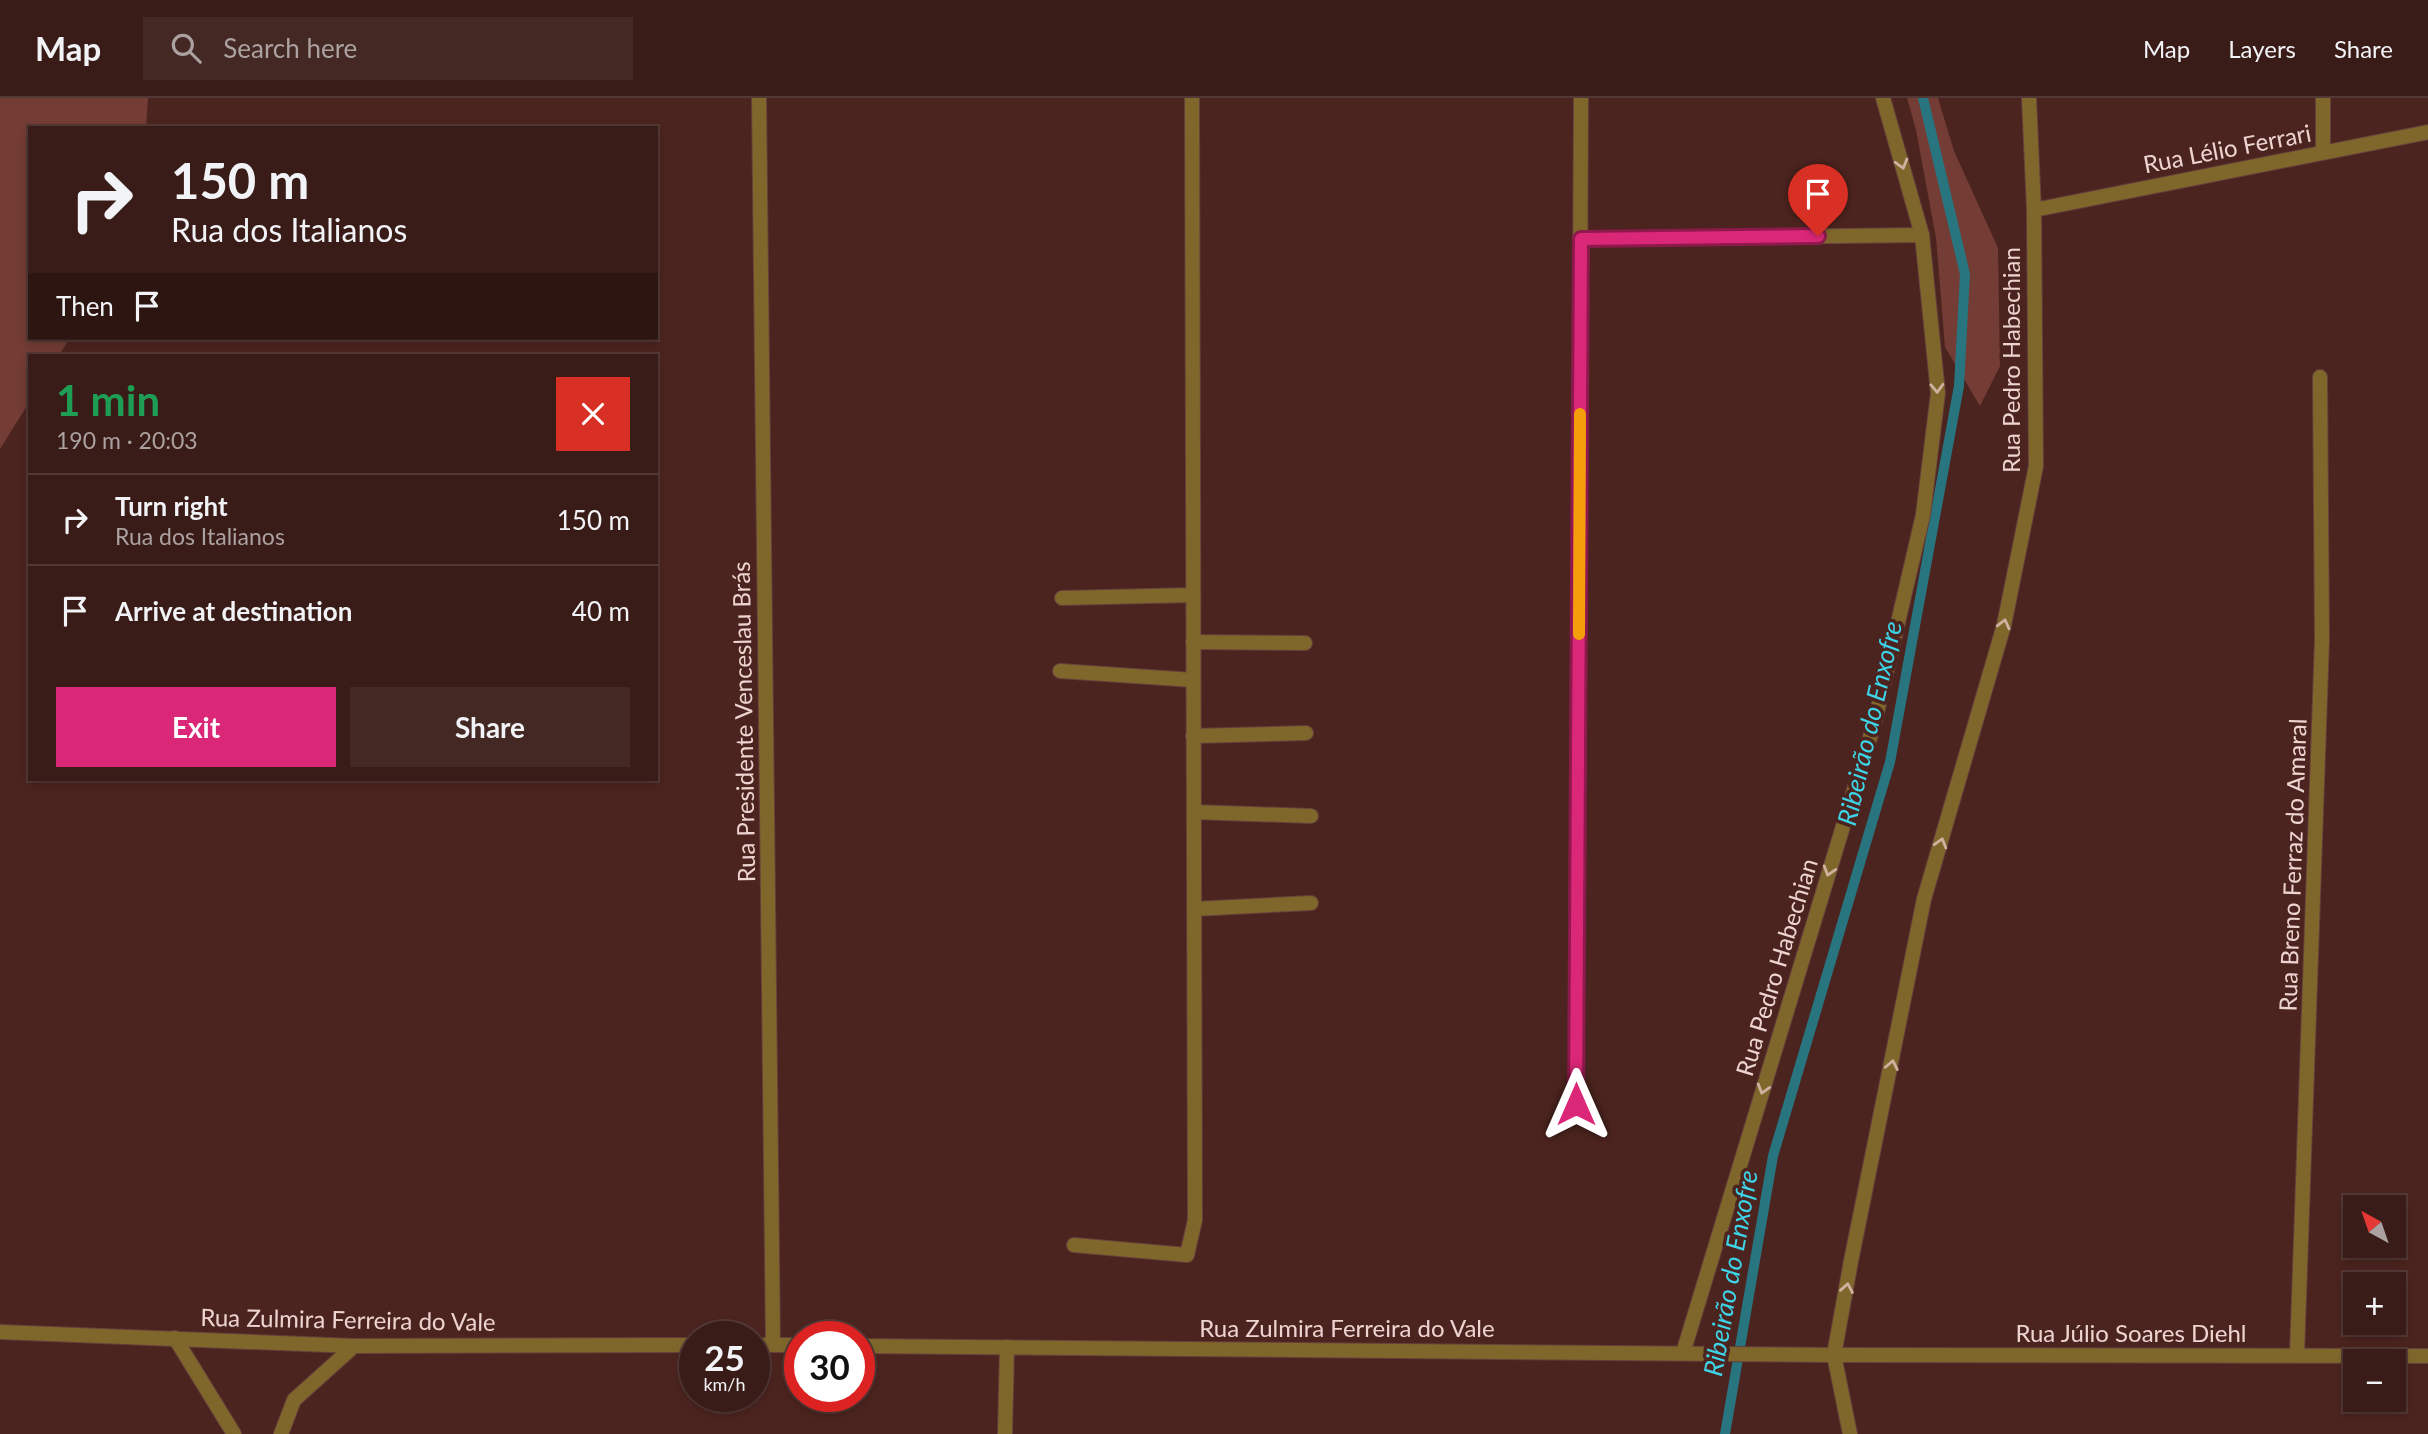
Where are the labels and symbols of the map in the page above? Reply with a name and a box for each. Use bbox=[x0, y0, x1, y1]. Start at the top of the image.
street label: Rua Lélio Ferrari bbox=[2141, 118, 2313, 178]
one-way arrow bbox=[1894, 157, 1908, 169]
pin bbox=[1788, 164, 1848, 236]
street label: Rua Pedro Habechian bbox=[1996, 247, 2025, 473]
one-way arrow bbox=[1930, 382, 1945, 393]
street label: Rua Presidente Venceslau Brás bbox=[726, 561, 760, 883]
water label: Ribeirão do Enxofre bbox=[1830, 618, 1908, 828]
one-way arrow bbox=[1996, 618, 2010, 630]
street label: Rua Breno Ferraz do Amaral bbox=[2272, 718, 2312, 1012]
one-way arrow bbox=[1932, 837, 1947, 849]
street label: Rua Pedro Habechian bbox=[1729, 855, 1823, 1079]
one-way arrow bbox=[1823, 864, 1837, 877]
one-way arrow bbox=[1883, 1059, 1898, 1071]
position arrow bbox=[1539, 1067, 1613, 1141]
one-way arrow bbox=[1756, 1083, 1771, 1095]
water label: Ribeirão do Enxofre bbox=[1696, 1167, 1764, 1379]
north arrow bbox=[2343, 1195, 2406, 1258]
one-way arrow bbox=[1838, 1282, 1853, 1294]
street label: Rua Zulmira Ferreira do Vale bbox=[200, 1302, 496, 1336]
street label: Rua Zulmira Ferreira do Vale bbox=[1199, 1313, 1495, 1342]
street label: Rua Júlio Soares Diehl bbox=[2015, 1318, 2247, 1347]
speed limit sign: 30 bbox=[784, 1321, 875, 1412]

